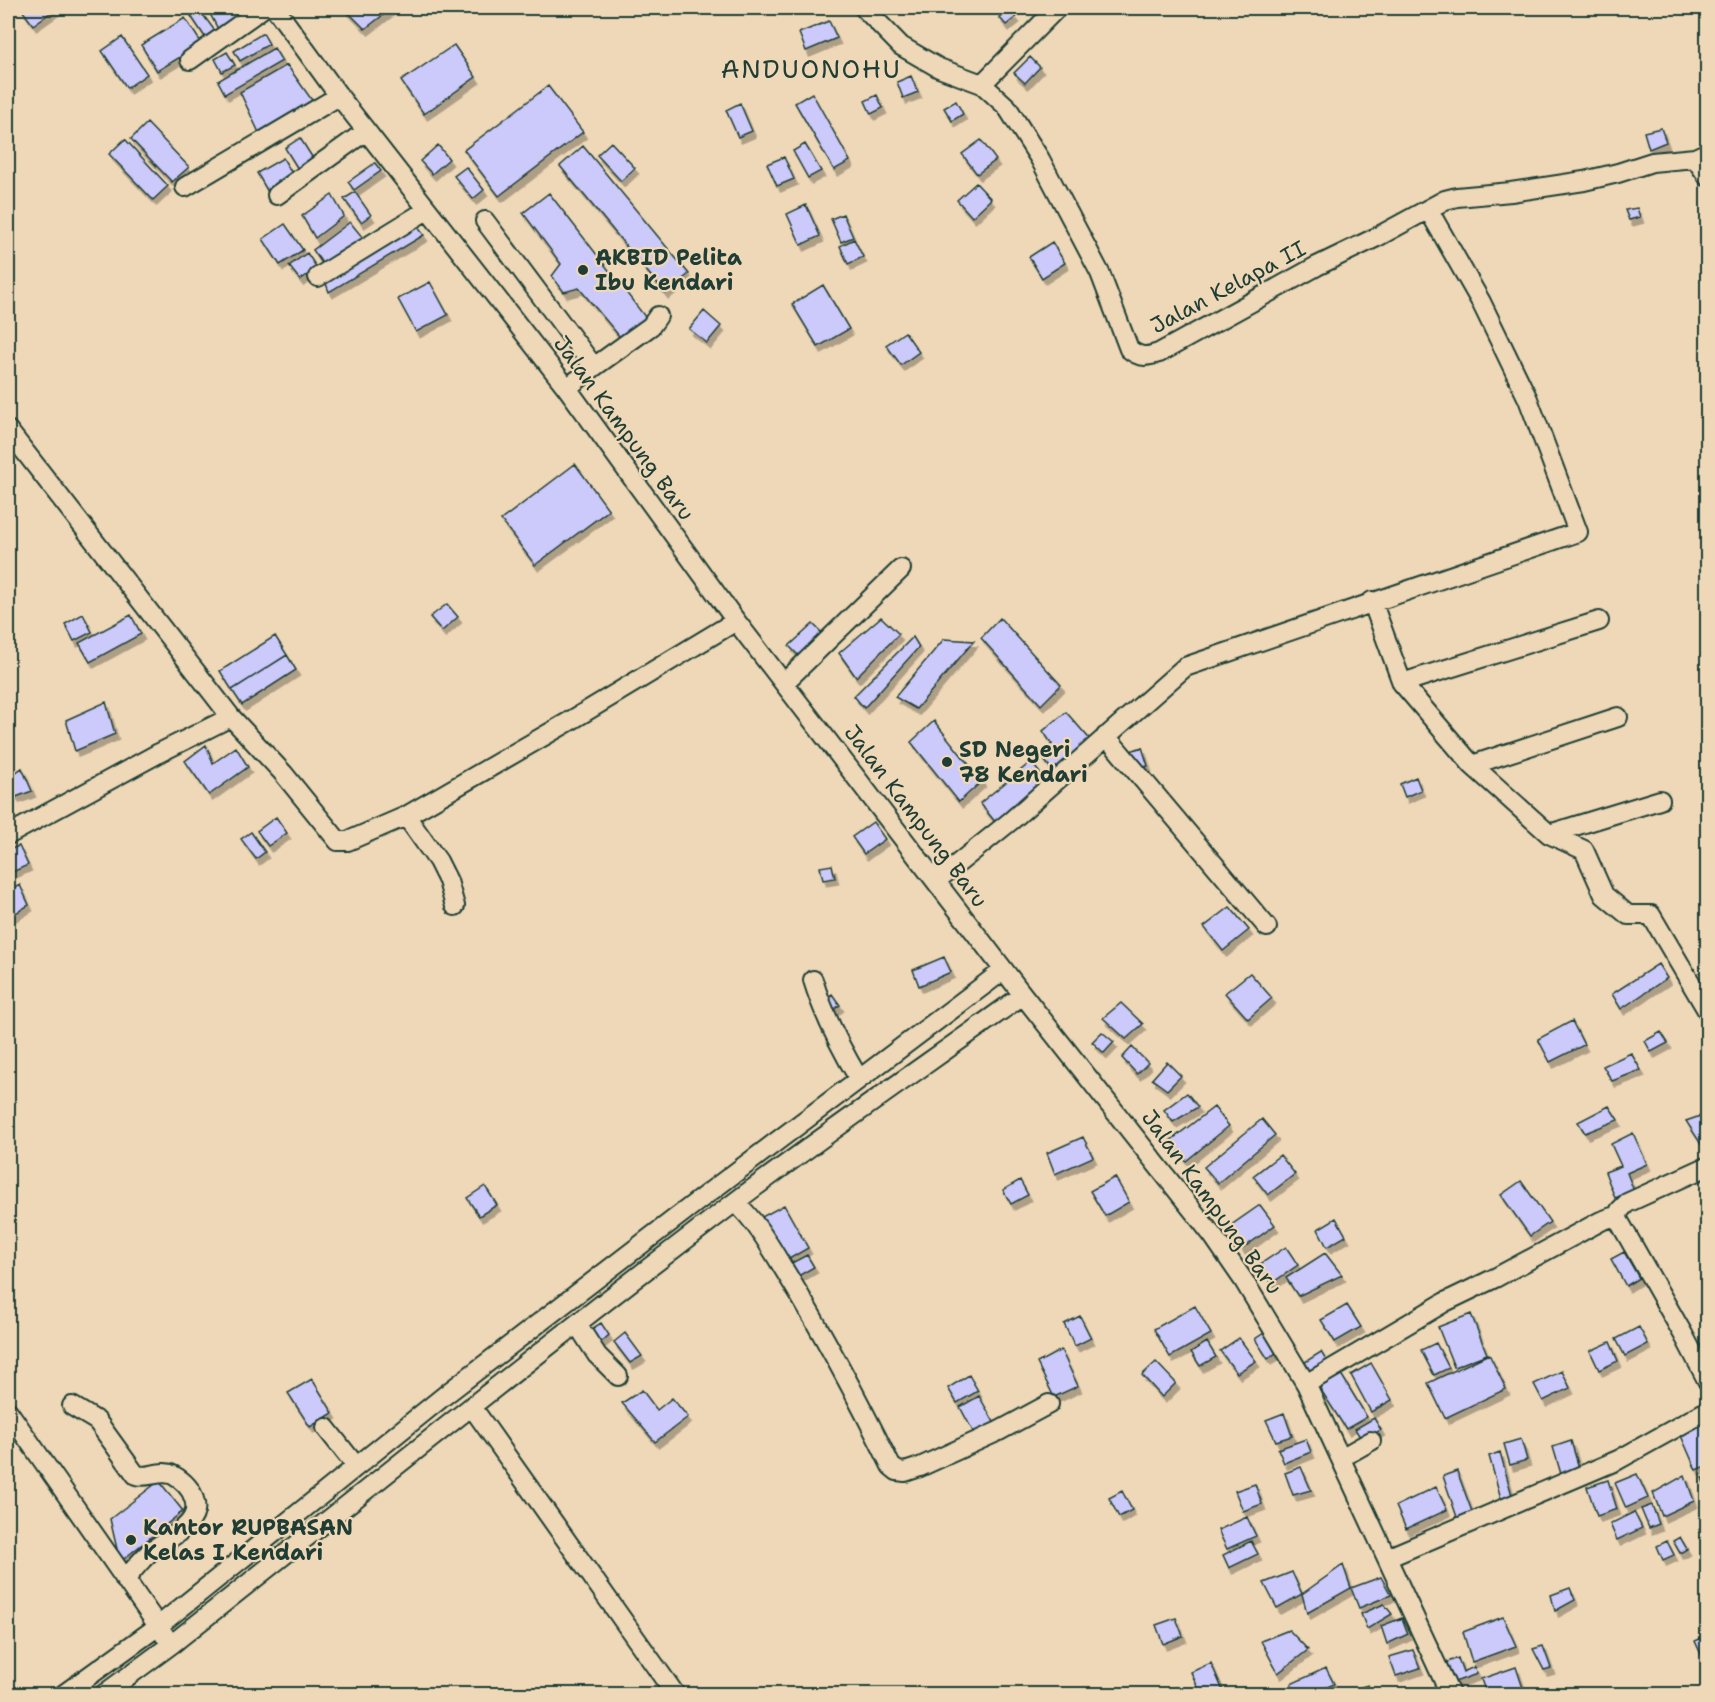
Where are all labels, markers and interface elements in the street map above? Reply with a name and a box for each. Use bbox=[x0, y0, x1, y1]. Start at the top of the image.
district label: ANDUONOHU bbox=[721, 51, 901, 86]
street label: Jalan Kelapa II bbox=[1145, 234, 1311, 340]
place label: AKBID Pelita Ibu Kendari bbox=[595, 243, 742, 297]
marker: AKBID Pelita Ibu Kendari bbox=[576, 263, 590, 277]
street label: Jalan Kampung Baru bbox=[547, 330, 701, 526]
street label: Jalan Kampung Baru bbox=[838, 719, 994, 913]
place label: SD Negeri 78 Kendari bbox=[959, 735, 1088, 789]
marker: SD Negeri 78 Kendari bbox=[940, 755, 954, 769]
street label: Jalan Kampung Baru bbox=[1135, 1104, 1289, 1300]
place label: Kantor RUPBASAN Kelas I Kendari bbox=[143, 1513, 353, 1567]
marker: Kantor RUPBASAN Kelas I Kendari bbox=[124, 1533, 138, 1547]

